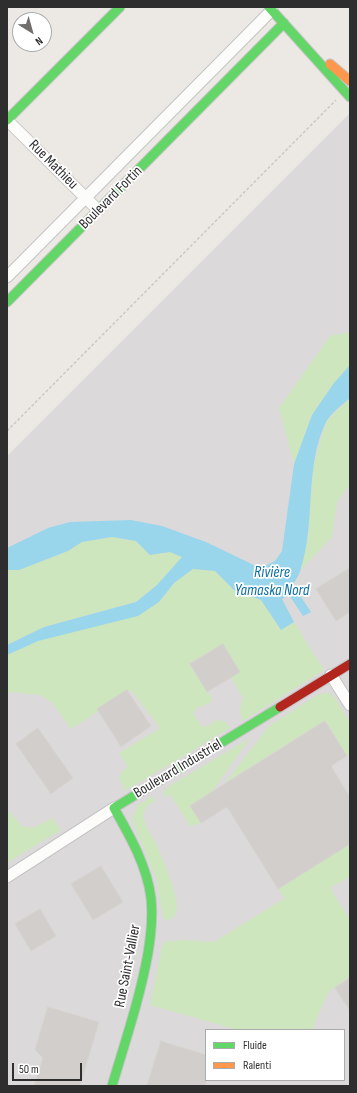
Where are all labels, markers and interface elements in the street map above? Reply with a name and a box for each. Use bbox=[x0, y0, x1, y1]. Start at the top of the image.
north arrow bbox=[12, 12, 52, 52]
text: N bbox=[33, 34, 45, 48]
street label: Rue Mathieu bbox=[25, 137, 81, 193]
street label: Boulevard Fortin bbox=[76, 163, 146, 233]
water label: Rivière Yamaska Nord bbox=[235, 563, 309, 601]
street label: Boulevard Industriel bbox=[131, 736, 225, 802]
street label: Rue Saint-Vallier bbox=[111, 923, 145, 1009]
legend bbox=[205, 1029, 345, 1081]
text: Fluide bbox=[243, 1038, 267, 1053]
scale bar bbox=[14, 1055, 84, 1081]
text: Ralenti bbox=[243, 1058, 271, 1073]
text: 50 m bbox=[19, 1062, 39, 1077]

